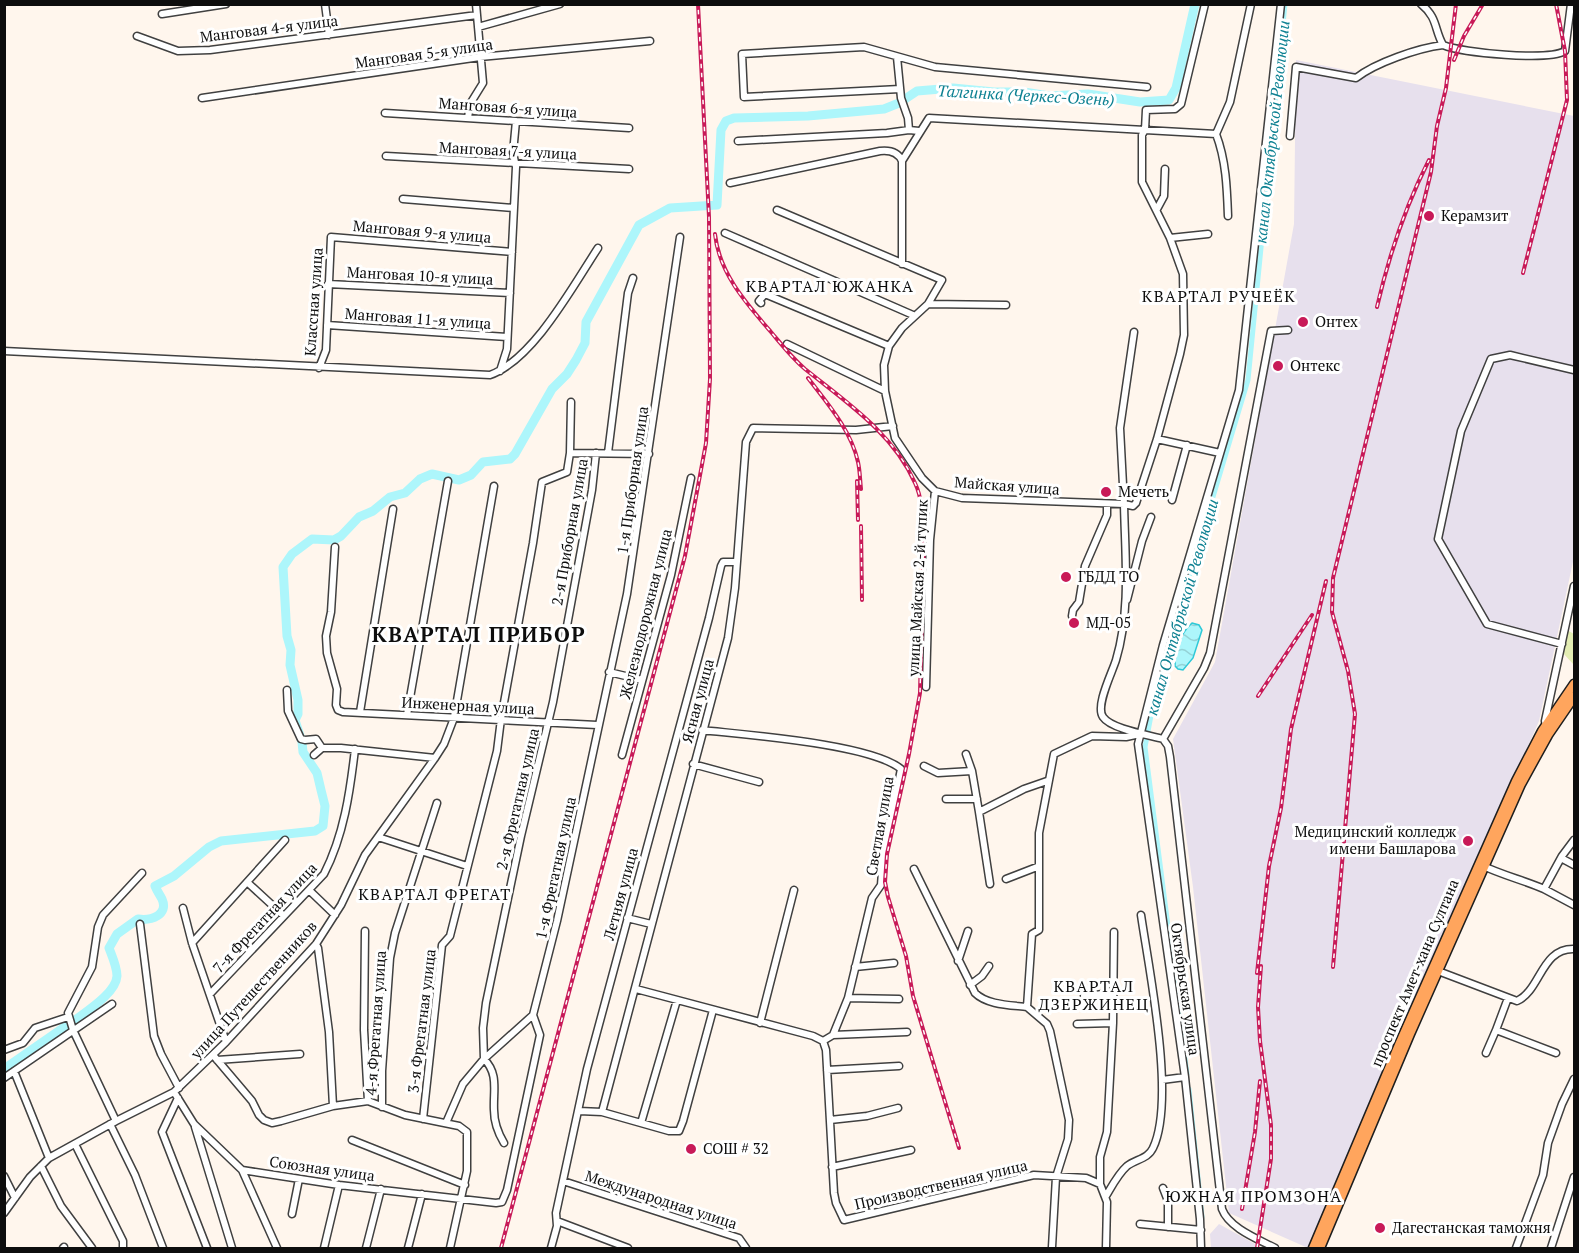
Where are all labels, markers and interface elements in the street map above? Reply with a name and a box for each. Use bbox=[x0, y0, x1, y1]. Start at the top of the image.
street label: Манговая 4-я улица bbox=[199, 10, 339, 46]
water label: канал Октябрьской Революции bbox=[1249, 19, 1295, 245]
street label: Манговая 5-я улица bbox=[354, 33, 494, 73]
water label: Талгинка (Черкес-Озень) bbox=[937, 79, 1115, 111]
street label: Манговая 6-я улица bbox=[438, 92, 578, 122]
street label: Манговая 7-я улица bbox=[439, 136, 578, 164]
place label: Керамзит bbox=[1441, 205, 1509, 225]
marker: Керамзит bbox=[1422, 209, 1436, 223]
street label: Манговая 9-я улица bbox=[352, 215, 493, 247]
street label: Классная улица bbox=[299, 247, 327, 357]
street label: Манговая 10-я улица bbox=[346, 261, 494, 289]
district label: КВАРТАЛ ЮЖАНКА bbox=[746, 275, 914, 297]
district label: КВАРТАЛ РУЧЕЁК bbox=[1142, 285, 1296, 307]
street label: Манговая 11-я улица bbox=[344, 303, 492, 333]
place label: Онтех bbox=[1315, 311, 1358, 331]
marker: Онтех bbox=[1296, 315, 1310, 329]
place label: Онтекс bbox=[1290, 355, 1340, 375]
marker: Онтекс bbox=[1271, 359, 1285, 373]
street label: 1-я Приборная улица bbox=[612, 404, 652, 555]
street label: 2-я Приборная улица bbox=[546, 456, 592, 607]
street label: Майская улица bbox=[954, 471, 1061, 499]
place label: Мечеть bbox=[1118, 481, 1170, 501]
marker: Мечеть bbox=[1099, 485, 1113, 499]
water label: канал Октябрьской Революции bbox=[1141, 496, 1223, 718]
street label: улица Майская 2-й тупик bbox=[902, 498, 932, 678]
street label: Железнодорожная улица bbox=[614, 526, 676, 701]
place label: ГБДД ТО bbox=[1078, 566, 1139, 586]
marker: ГБДД ТО bbox=[1059, 570, 1073, 584]
place label: МД-05 bbox=[1086, 612, 1131, 632]
marker: МД-05 bbox=[1067, 616, 1081, 630]
district label: КВАРТАЛ ПРИБОР bbox=[372, 620, 586, 648]
street label: Ясная улица bbox=[676, 656, 718, 745]
street label: Инженерная улица bbox=[401, 692, 536, 718]
street label: 2-я Фрегатная улица bbox=[491, 725, 543, 872]
street label: Светлая улица bbox=[860, 774, 898, 877]
street label: 1-я Фрегатная улица bbox=[530, 794, 580, 941]
place label: Медицинский колледж имени Башларова bbox=[1294, 821, 1456, 858]
marker: Медицинский колледж имени Башларова bbox=[1461, 834, 1475, 848]
street label: Летняя улица bbox=[598, 845, 642, 943]
street label: 7-я Фрегатная улица bbox=[208, 857, 321, 977]
street label: проспект Амет-хана Султана bbox=[1365, 875, 1463, 1069]
district label: КВАРТАЛ ФРЕГАТ bbox=[358, 883, 512, 905]
street label: улица Путешественников bbox=[185, 916, 321, 1064]
street label: Октябрьская улица bbox=[1167, 921, 1205, 1057]
street label: 3-я Фрегатная улица bbox=[402, 947, 440, 1094]
street label: 4-я Фрегатная улица bbox=[360, 950, 390, 1096]
district label: КВАРТАЛ ДЗЕРЖИНЕЦ bbox=[1038, 975, 1150, 1015]
place label: СОШ # 32 bbox=[703, 1138, 769, 1158]
marker: СОШ # 32 bbox=[684, 1142, 698, 1156]
street label: Союзная улица bbox=[268, 1151, 377, 1185]
street label: Производственная улица bbox=[852, 1154, 1030, 1214]
street label: Международная улица bbox=[583, 1165, 740, 1233]
district label: ЮЖНАЯ ПРОМЗОНА bbox=[1165, 1185, 1343, 1207]
place label: Дагестанская таможня bbox=[1392, 1217, 1551, 1237]
marker: Дагестанская таможня bbox=[1373, 1221, 1387, 1235]

